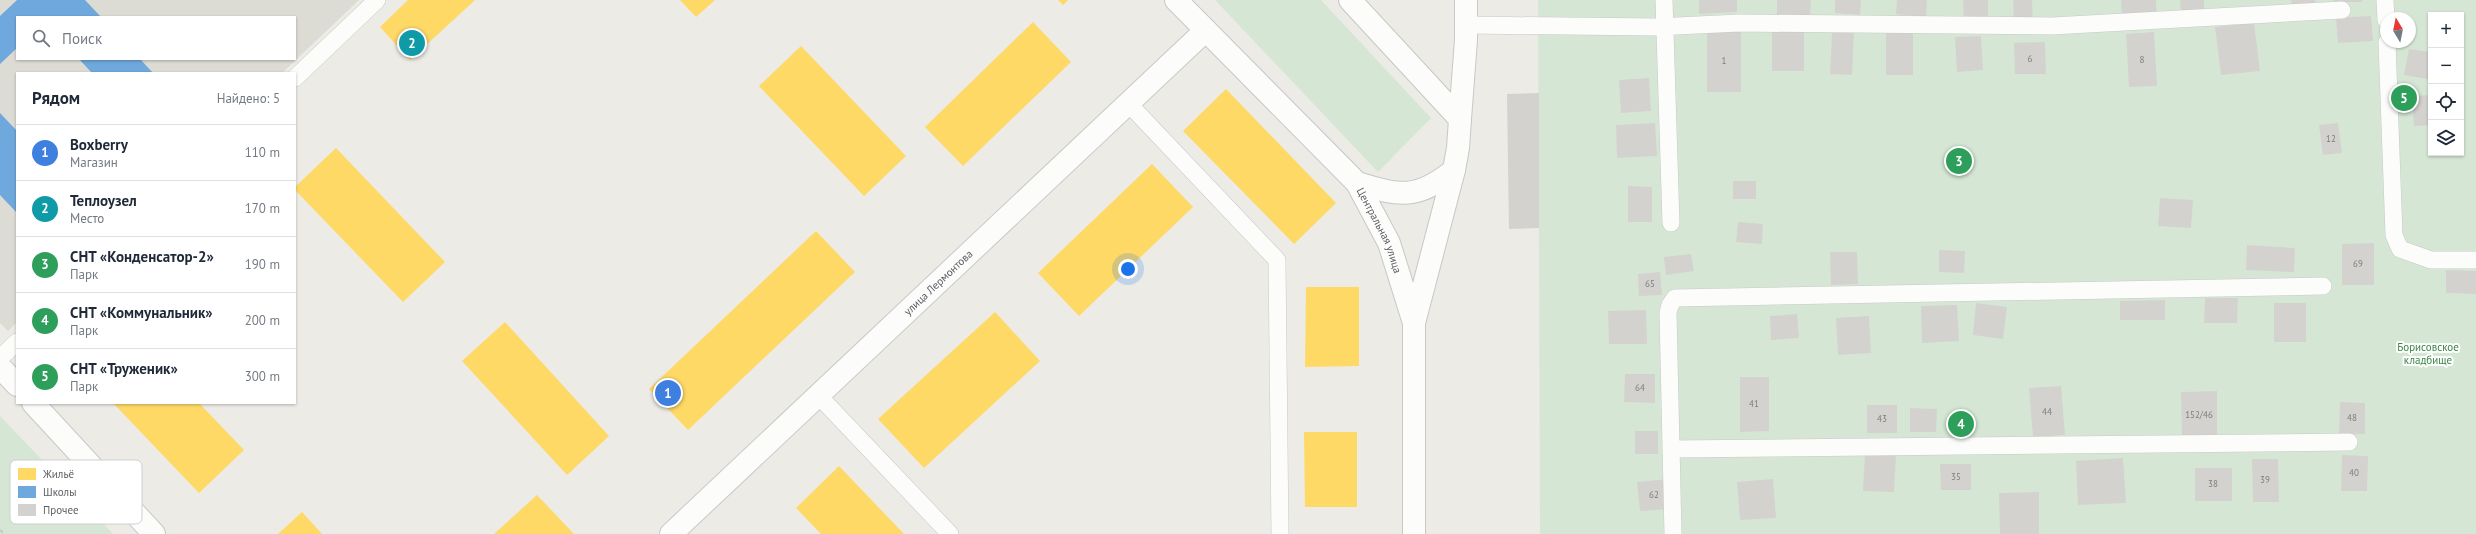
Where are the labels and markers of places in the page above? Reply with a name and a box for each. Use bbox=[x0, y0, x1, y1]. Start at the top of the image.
pin: 2 bbox=[399, 28, 425, 58]
pin: 5 bbox=[2391, 83, 2417, 113]
pin: 3 bbox=[1946, 146, 1972, 176]
pin: 1 bbox=[655, 378, 681, 408]
pin: 4 bbox=[1948, 409, 1974, 439]

